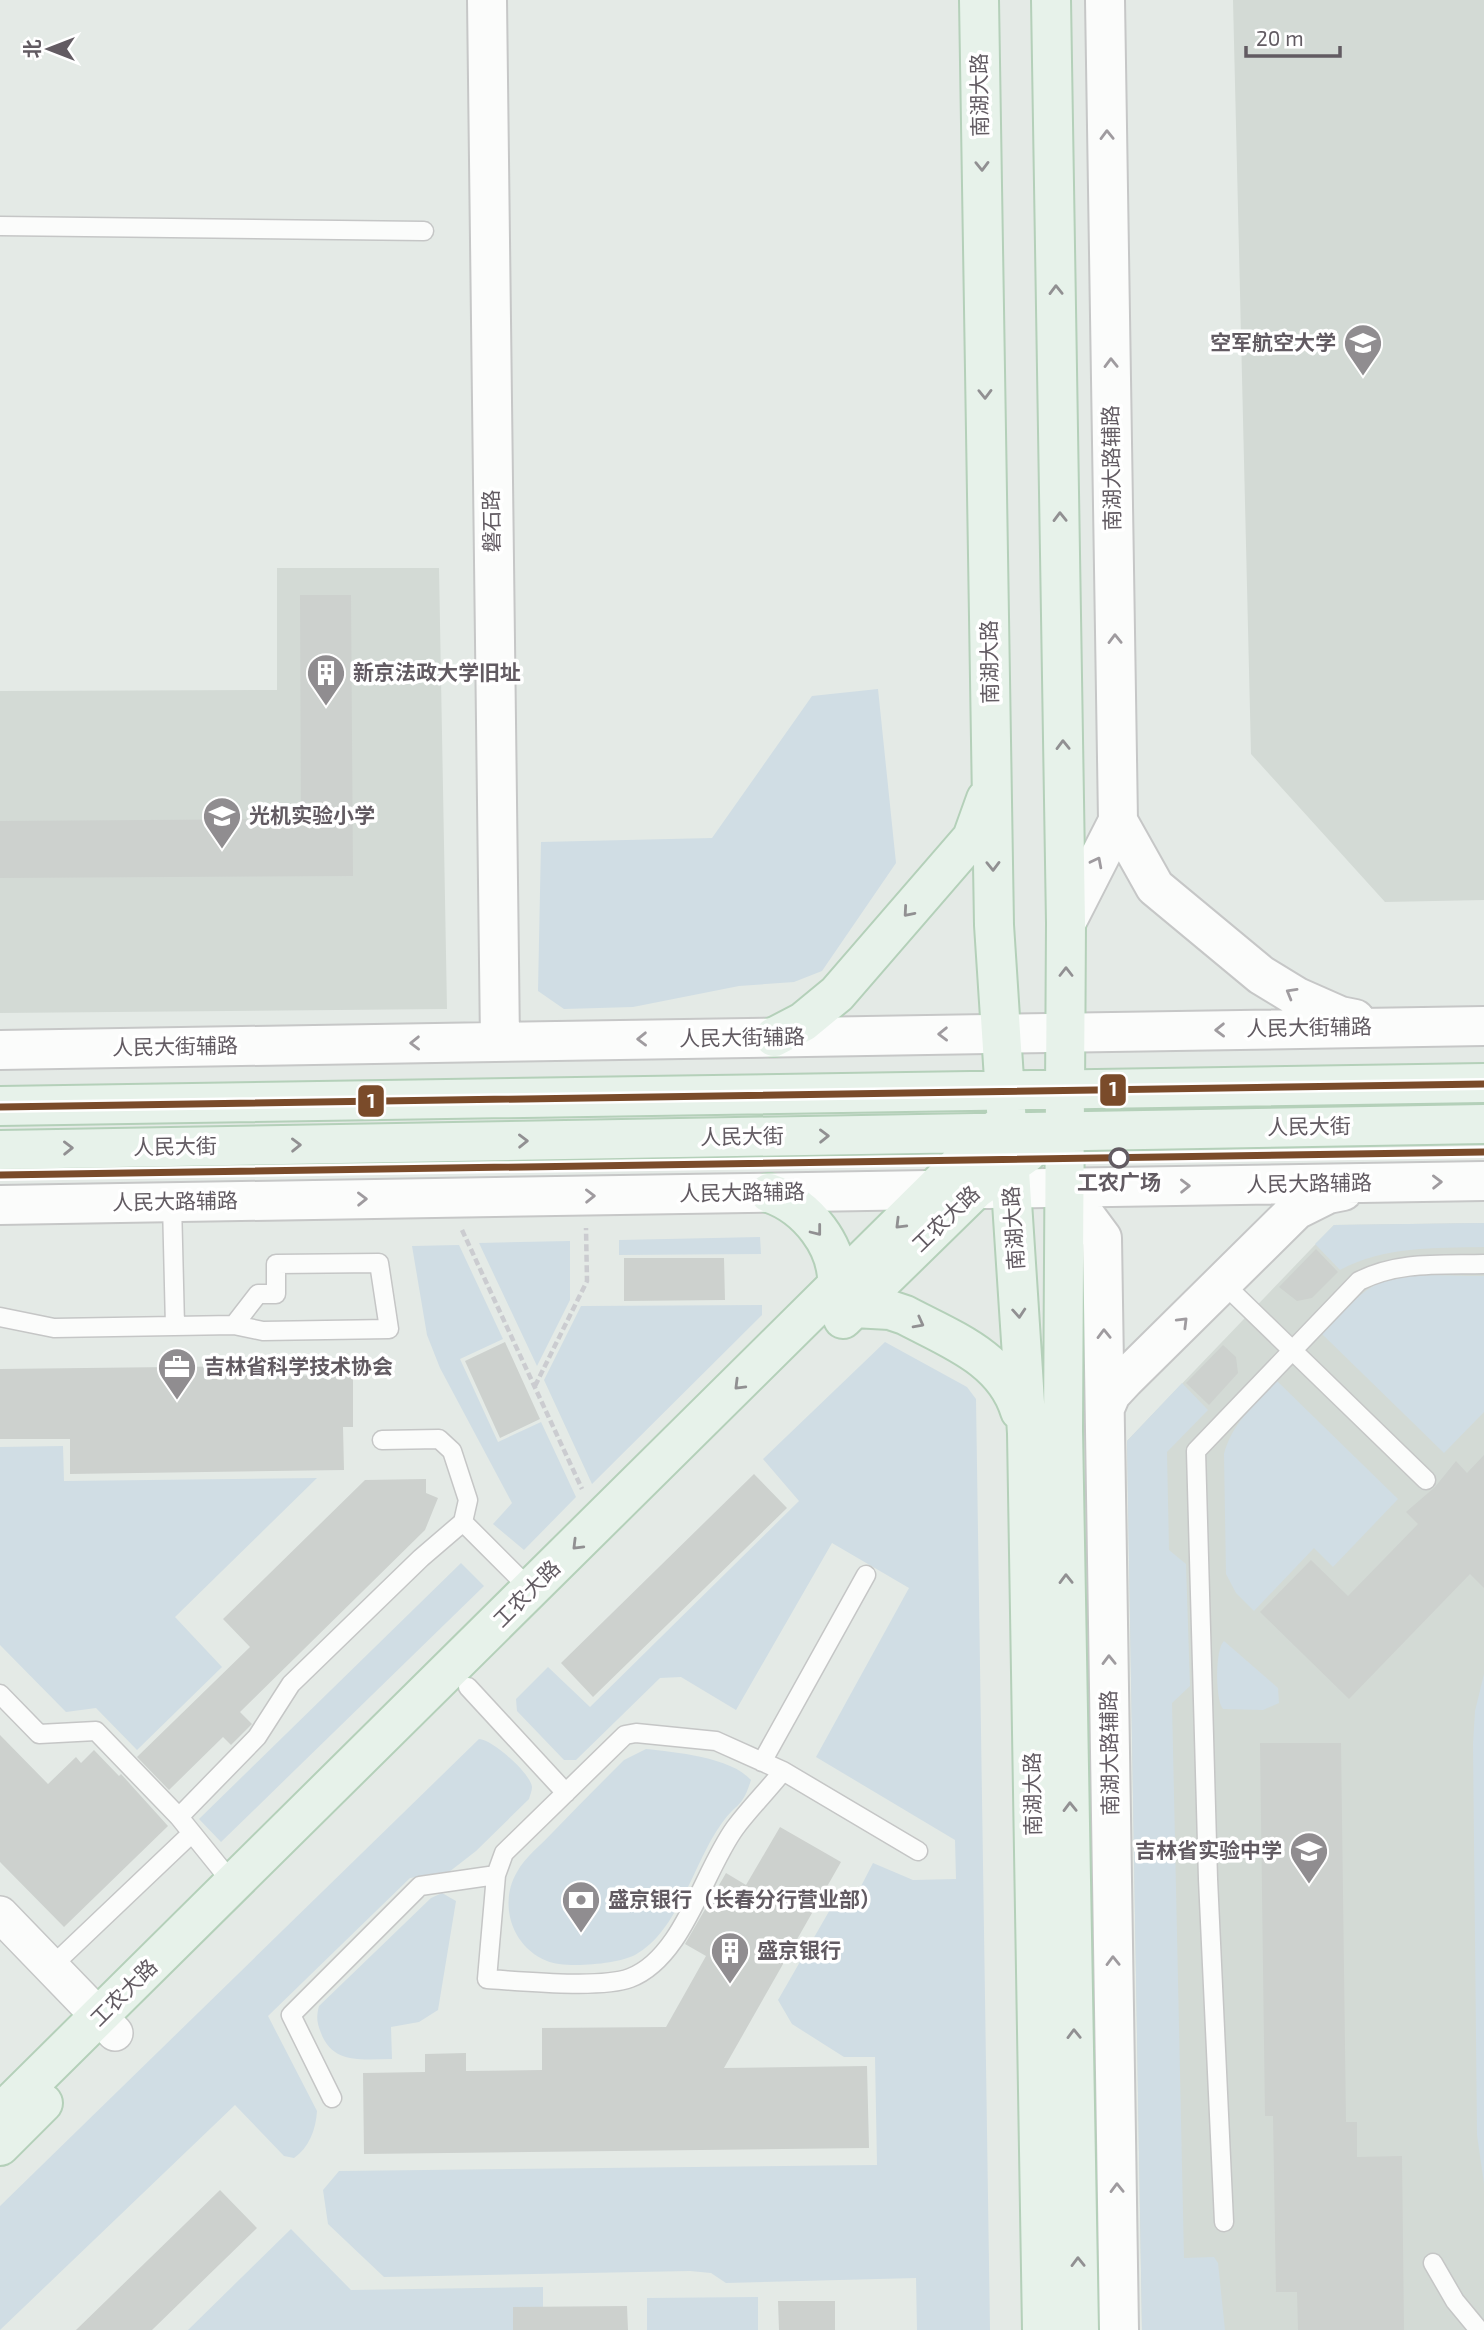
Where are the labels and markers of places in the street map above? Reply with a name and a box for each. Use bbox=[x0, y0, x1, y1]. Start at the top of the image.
school or university icon: 空军航空大学 bbox=[1342, 322, 1384, 377]
place label: 空军航空大学 bbox=[1210, 329, 1336, 354]
building icon: 新京法政大学旧址 bbox=[305, 652, 347, 707]
place label: 新京法政大学旧址 bbox=[353, 659, 521, 684]
school or university icon: 光机实验小学 bbox=[201, 795, 243, 850]
place label: 光机实验小学 bbox=[249, 802, 375, 827]
marker: 工农广场 bbox=[1109, 1148, 1129, 1168]
place label: 工农广场 bbox=[1077, 1169, 1161, 1194]
office icon: 吉林省科学技术协会 bbox=[156, 1346, 198, 1401]
place label: 吉林省科学技术协会 bbox=[204, 1353, 393, 1378]
school or university icon: 吉林省实验中学 bbox=[1288, 1830, 1330, 1885]
place label: 吉林省实验中学 bbox=[1135, 1837, 1282, 1862]
bank icon: 盛京银行（长春分行营业部） bbox=[560, 1879, 602, 1934]
place label: 盛京银行（长春分行营业部） bbox=[608, 1886, 881, 1911]
building icon: 盛京银行 bbox=[709, 1930, 751, 1985]
place label: 盛京银行 bbox=[757, 1937, 841, 1962]

